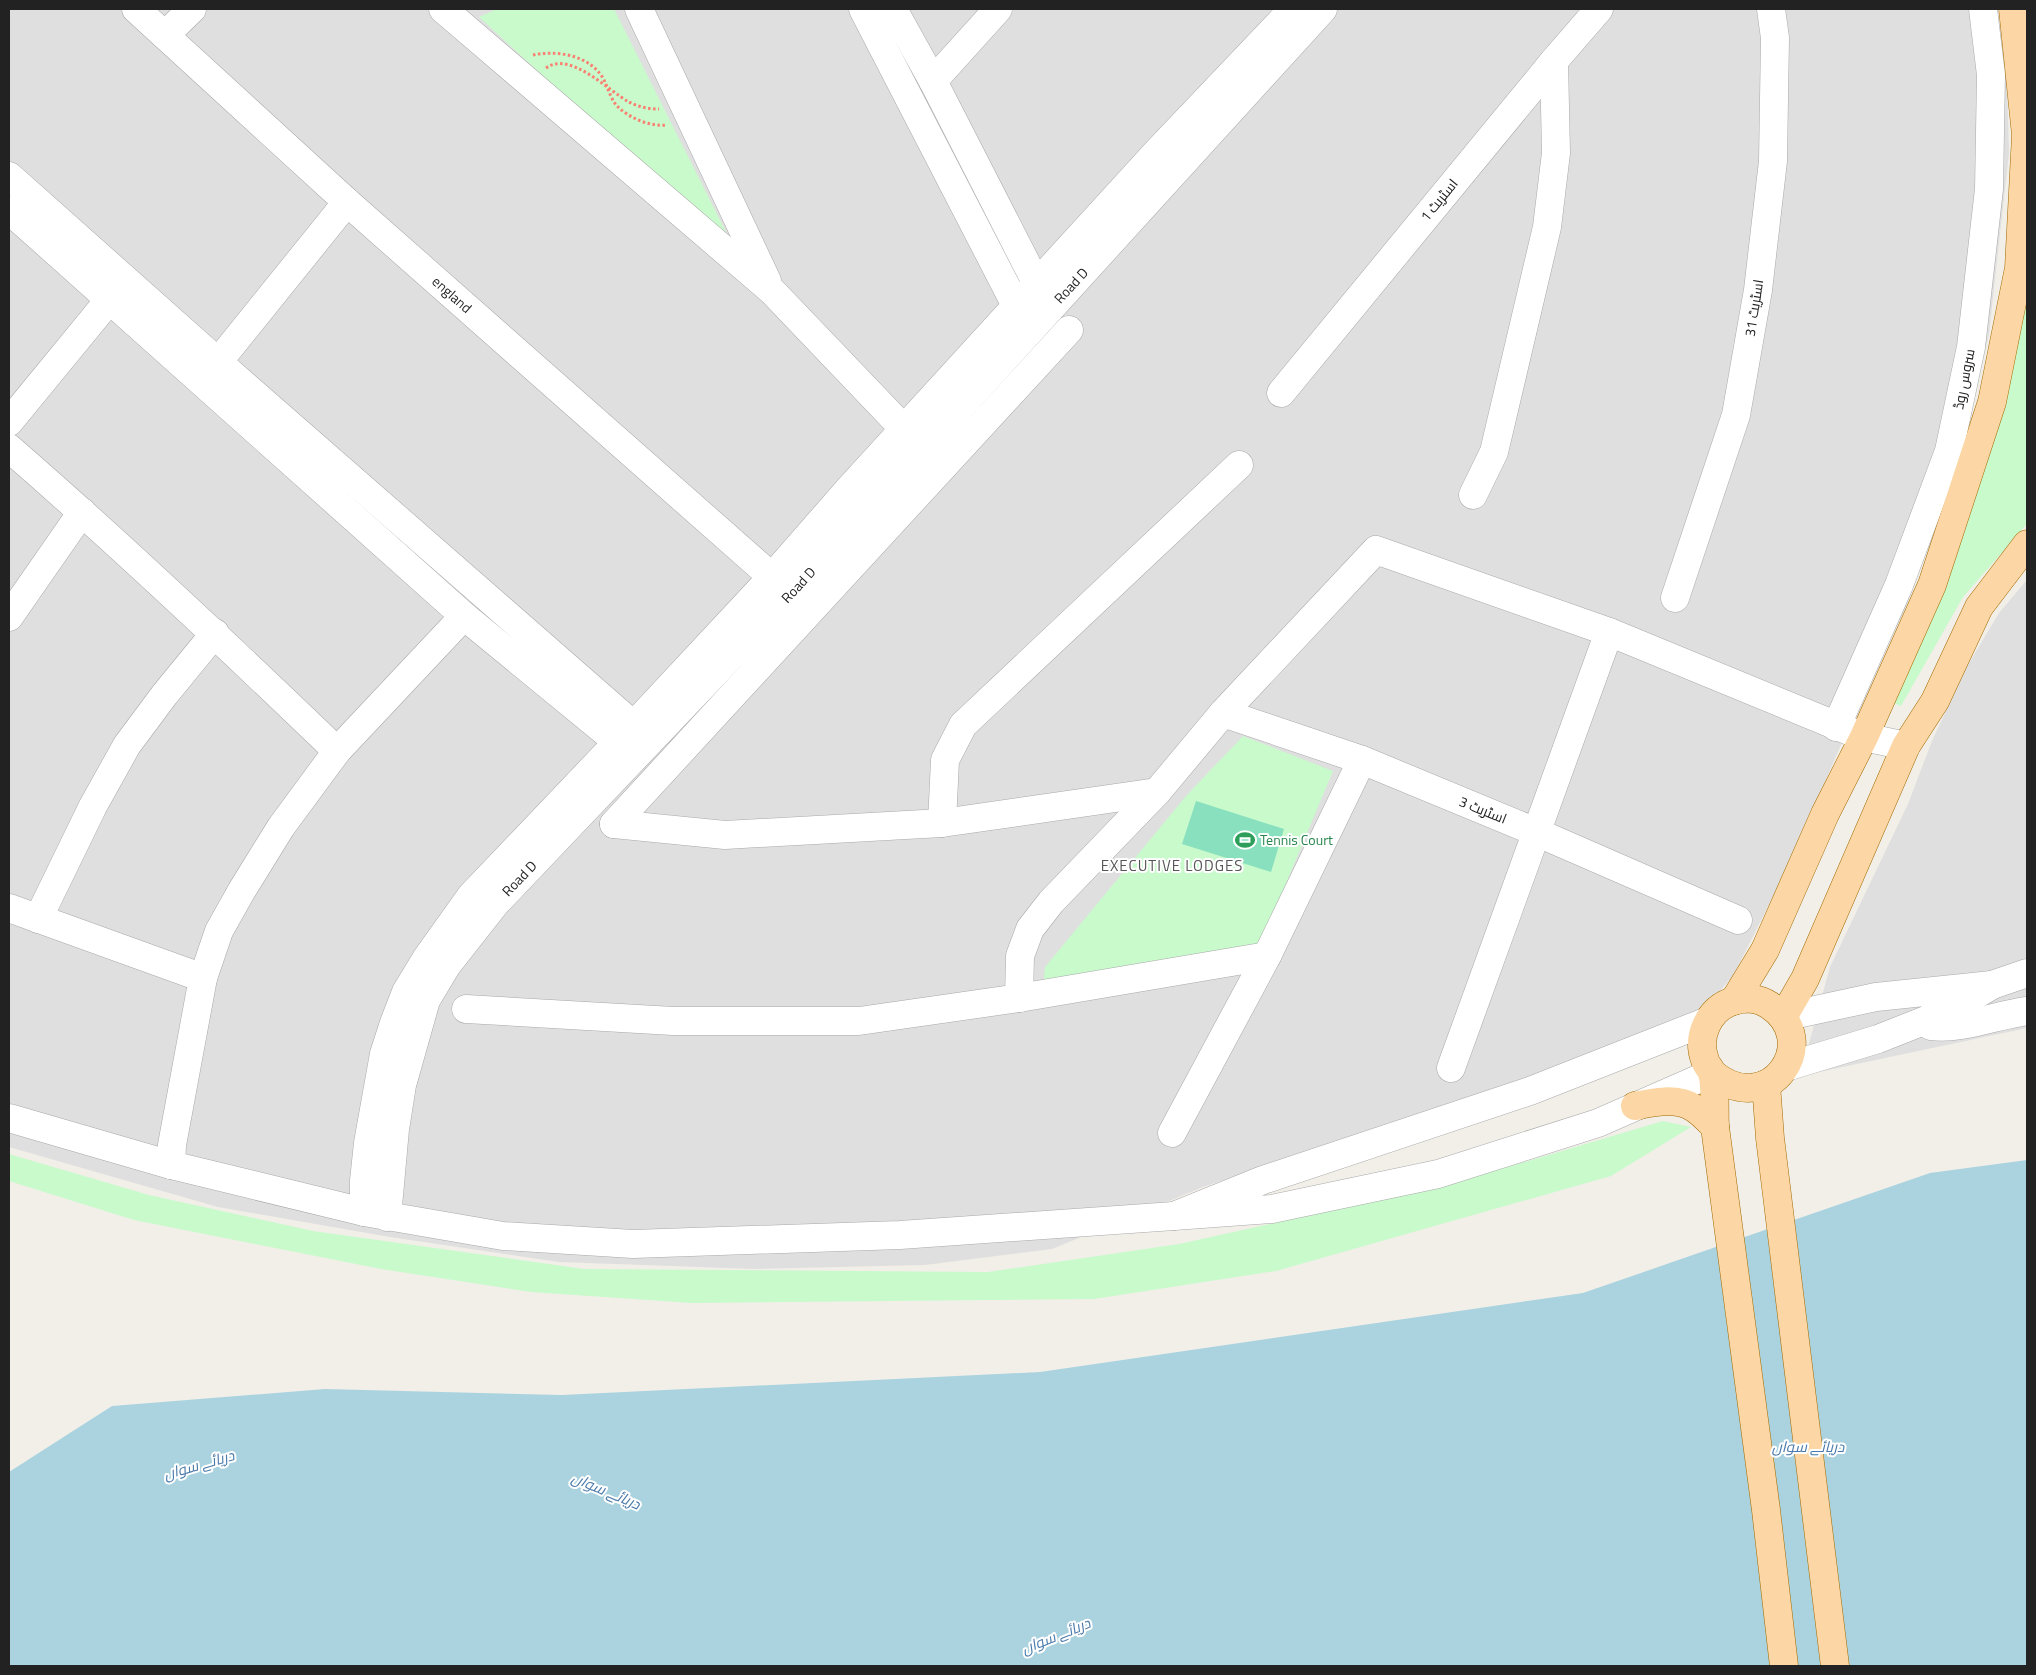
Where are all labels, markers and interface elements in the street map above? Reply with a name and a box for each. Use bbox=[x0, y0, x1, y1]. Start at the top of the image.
street label: اسٹریٹ 1 bbox=[1415, 174, 1462, 226]
street label: Road D bbox=[1049, 262, 1093, 308]
street label: england bbox=[428, 271, 477, 318]
street label: اسٹریٹ 31 bbox=[1739, 278, 1768, 338]
street label: سروس روڈ bbox=[1947, 347, 1980, 411]
street label: Road D bbox=[776, 562, 820, 607]
street label: اسٹریٹ 3 bbox=[1456, 790, 1510, 829]
sports icon: Tennis Court bbox=[1234, 829, 1256, 851]
place label: Tennis Court bbox=[1260, 829, 1333, 850]
district label: EXECUTIVE LODGES bbox=[1101, 854, 1243, 877]
street label: Road D bbox=[497, 855, 541, 901]
water label: دریائے سواں bbox=[1772, 1435, 1845, 1458]
water label: دریائے سواں bbox=[161, 1443, 238, 1486]
water label: دریائے سواں bbox=[568, 1466, 645, 1516]
water label: دریائے سواں bbox=[1018, 1611, 1094, 1660]

